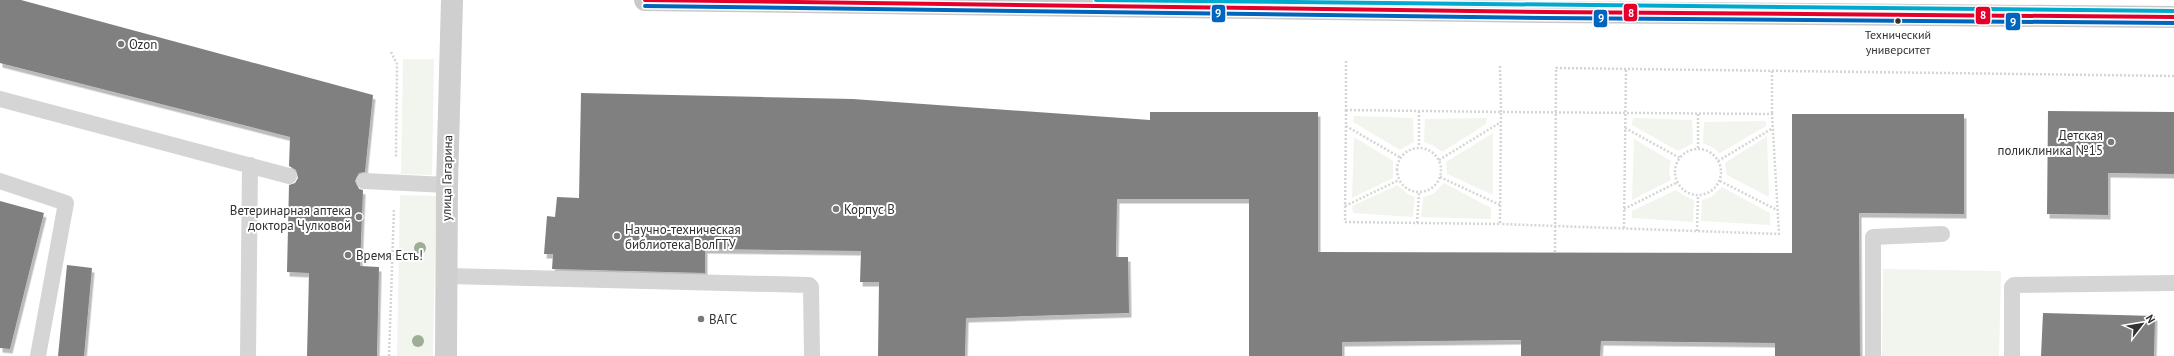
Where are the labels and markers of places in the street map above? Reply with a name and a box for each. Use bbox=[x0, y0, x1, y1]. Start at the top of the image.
marker: Технический университет bbox=[1893, 16, 1903, 26]
place label: Технический университет bbox=[1865, 27, 1931, 57]
place label: Ozon bbox=[129, 36, 157, 53]
marker: Ozon bbox=[116, 39, 126, 49]
place label: Детская поликлиника №15 bbox=[1998, 127, 2103, 159]
marker: Детская поликлиника №15 bbox=[2106, 137, 2116, 147]
place label: Корпус В bbox=[844, 201, 895, 218]
place label: Ветеринарная аптека доктора Чулковой bbox=[230, 202, 351, 234]
marker: Корпус В bbox=[831, 204, 841, 214]
marker: Ветеринарная аптека доктора Чулковой bbox=[354, 212, 364, 222]
place label: Научно-техническая библиотека ВолГТУ bbox=[625, 221, 741, 253]
marker: Научно-техническая библиотека ВолГТУ bbox=[612, 231, 622, 241]
place label: Время Есть! bbox=[356, 247, 423, 264]
marker: Время Есть! bbox=[343, 250, 353, 260]
place label: ВАГС bbox=[709, 311, 737, 328]
marker: ВАГС bbox=[696, 314, 706, 324]

